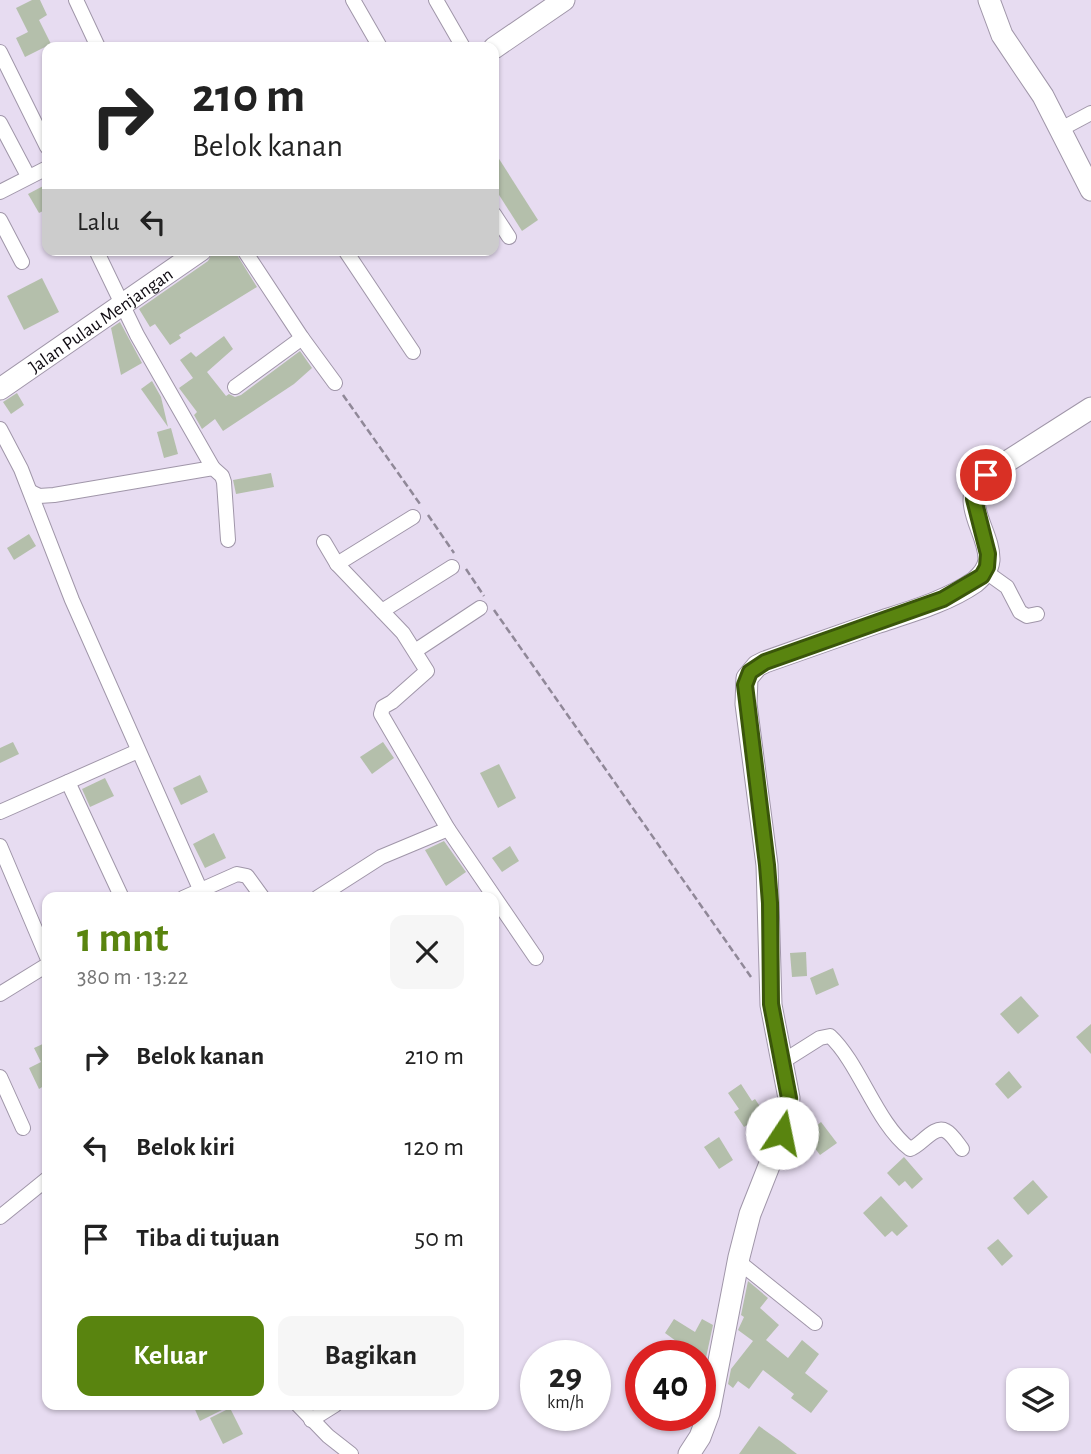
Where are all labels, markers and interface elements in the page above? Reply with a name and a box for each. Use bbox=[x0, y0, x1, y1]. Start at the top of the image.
icon: right bbox=[77, 70, 168, 161]
text: 210 m bbox=[192, 72, 305, 121]
text: Belok kanan bbox=[192, 130, 343, 162]
icon: left bbox=[134, 203, 172, 241]
text: Lalu bbox=[77, 209, 120, 235]
street label: Jalan Pulau Menjangan bbox=[26, 265, 177, 377]
pin bbox=[956, 445, 1016, 505]
icon: arrive bbox=[967, 456, 1005, 494]
button: close bbox=[390, 915, 464, 989]
text: 1 mnt bbox=[77, 917, 169, 959]
text: 380 m · 13:22 bbox=[77, 966, 188, 989]
icon: right bbox=[77, 1038, 115, 1076]
text: Belok kanan bbox=[136, 1043, 264, 1069]
text: 210 m bbox=[404, 1043, 464, 1069]
position arrow bbox=[745, 1096, 819, 1170]
icon: left bbox=[77, 1129, 115, 1167]
text: Belok kiri bbox=[136, 1134, 235, 1160]
text: 120 m bbox=[404, 1134, 464, 1160]
icon: arrive bbox=[77, 1220, 115, 1258]
text: Tiba di tujuan bbox=[136, 1225, 280, 1251]
text: 50 m bbox=[414, 1225, 464, 1251]
button: Keluar bbox=[77, 1316, 264, 1396]
button: Bagikan bbox=[278, 1316, 464, 1396]
speed limit sign: 40 bbox=[625, 1340, 716, 1431]
text: 29 bbox=[549, 1359, 582, 1394]
map controls bbox=[1006, 1368, 1069, 1431]
button: layers bbox=[1006, 1368, 1069, 1431]
text: km/h bbox=[547, 1394, 584, 1412]

